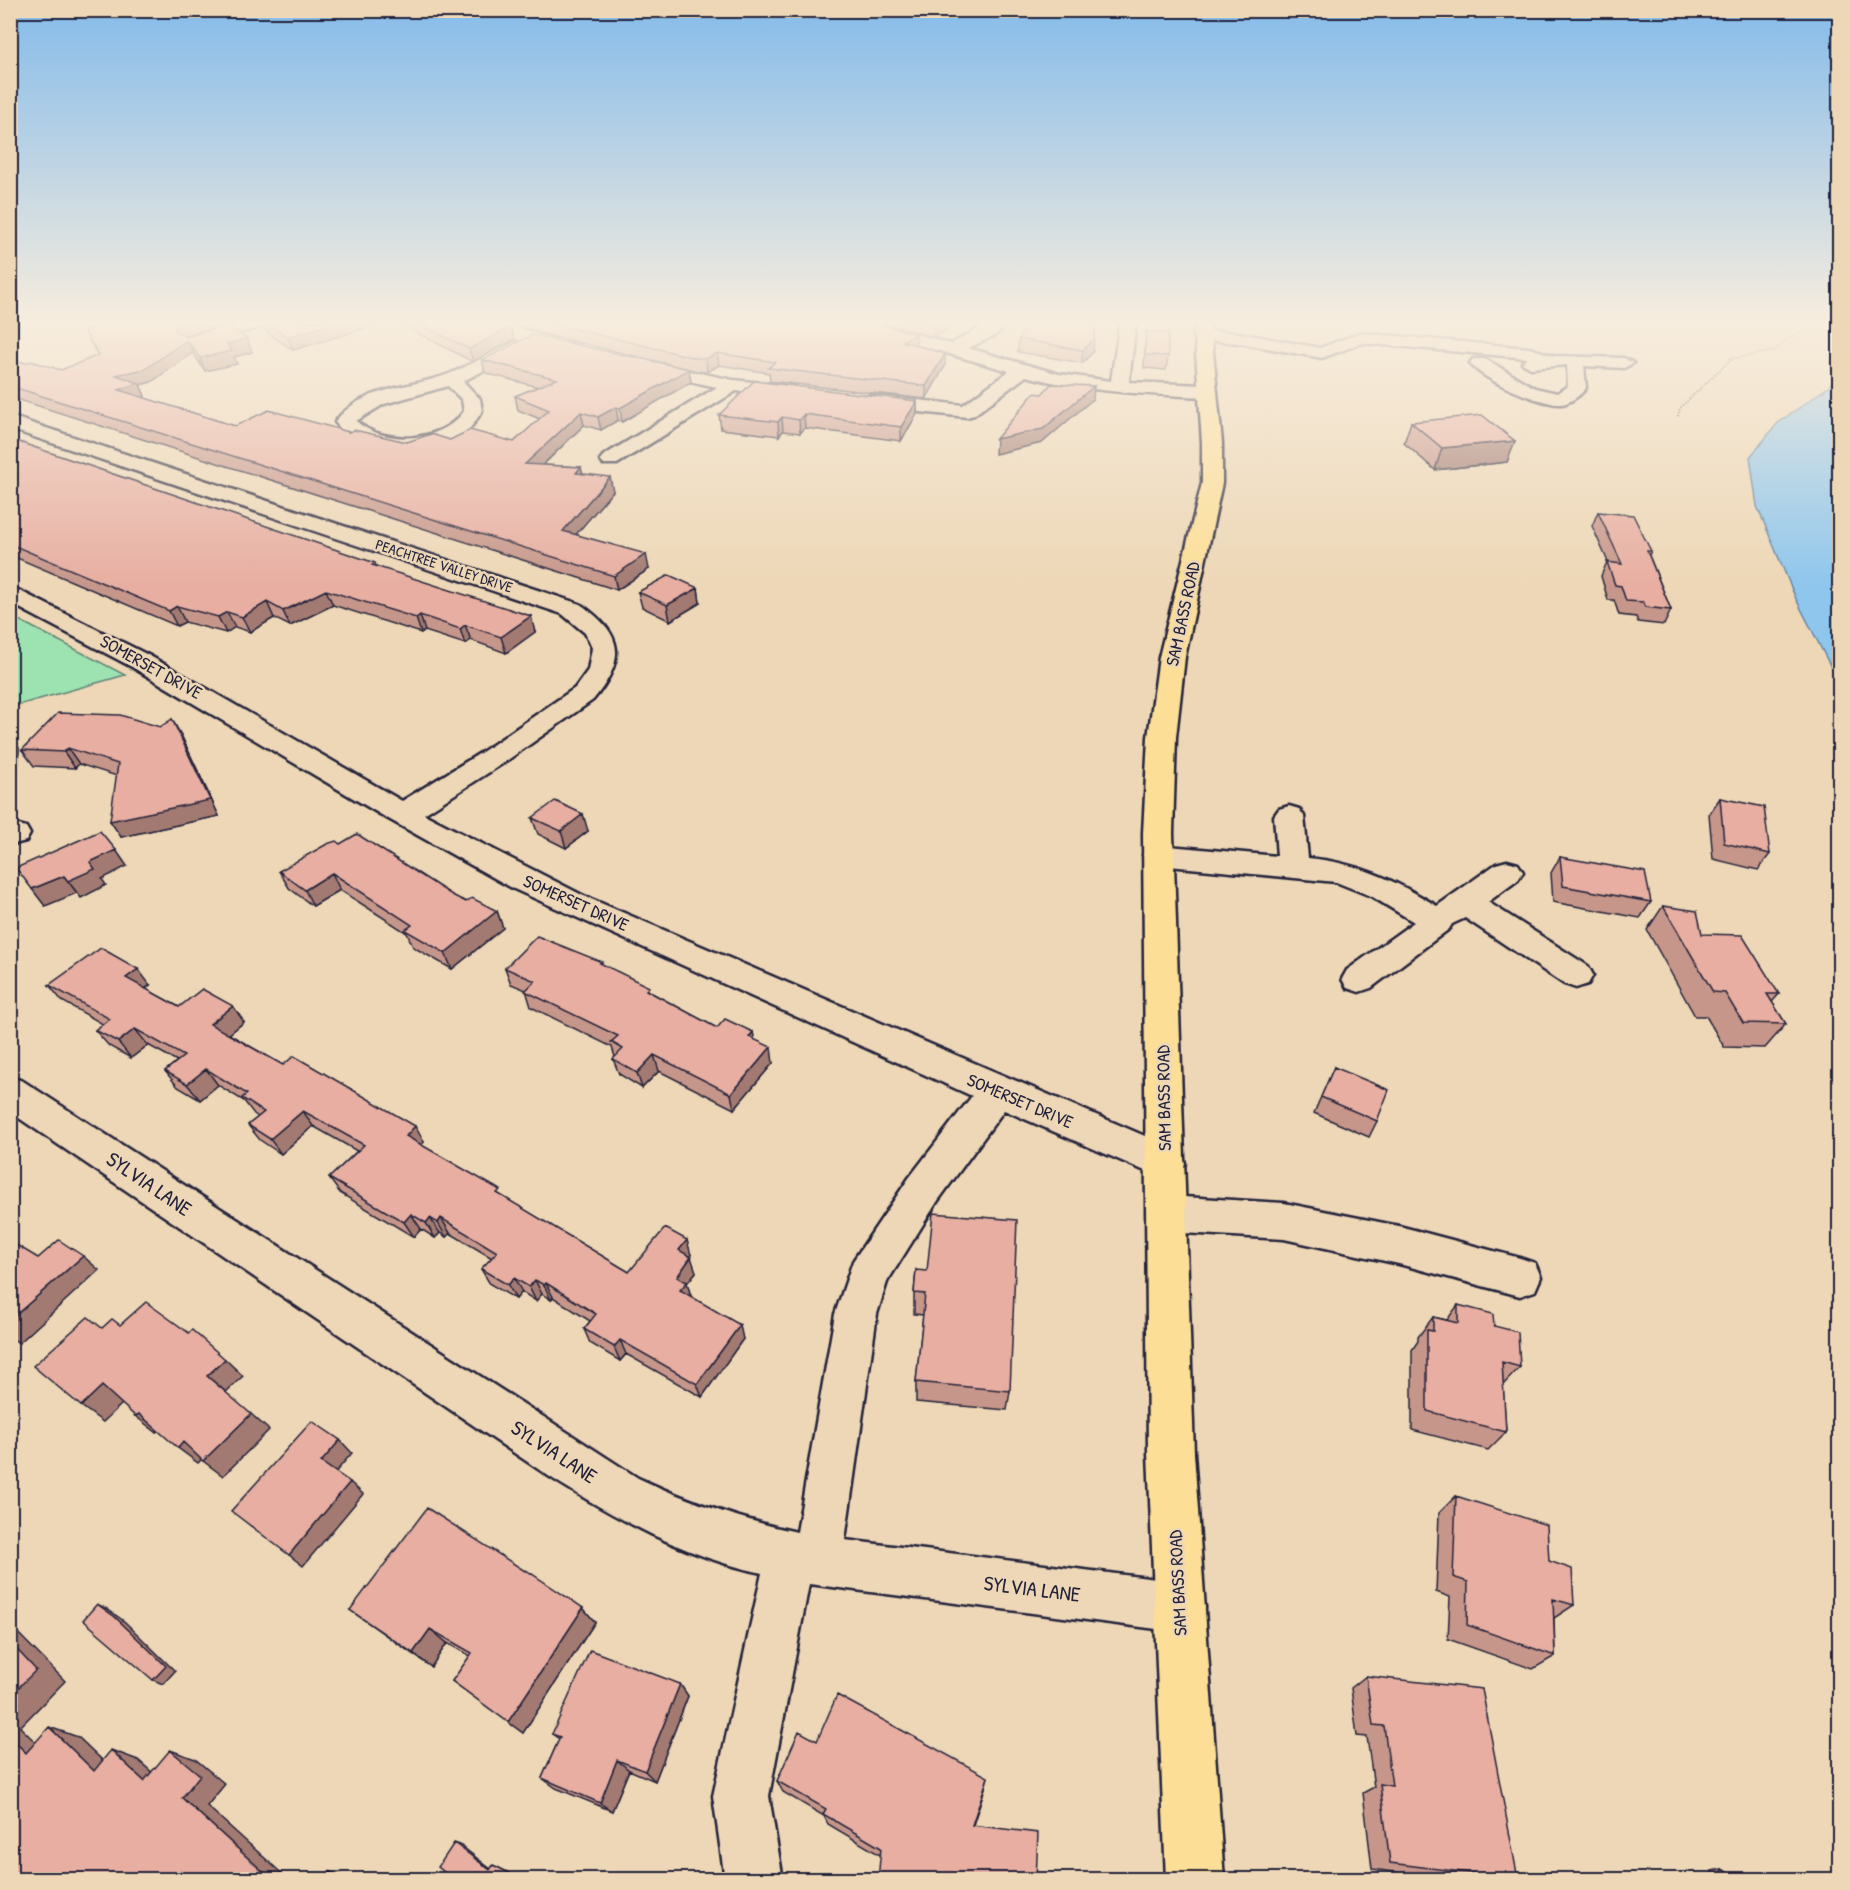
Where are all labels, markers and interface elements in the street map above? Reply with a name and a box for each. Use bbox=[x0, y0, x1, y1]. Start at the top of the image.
street label: PEACHTREE VALLEY DRIVE bbox=[373, 533, 516, 598]
street label: SAM BASS ROAD bbox=[1159, 559, 1206, 668]
street label: SOMERSET DRIVE bbox=[96, 628, 207, 705]
street label: SOMERSET DRIVE bbox=[520, 868, 633, 937]
street label: SAM BASS ROAD bbox=[1150, 1044, 1177, 1151]
street label: SOMERSET DRIVE bbox=[963, 1067, 1077, 1134]
street label: SYLVIA LANE bbox=[101, 1144, 198, 1223]
street label: SYLVIA LANE bbox=[506, 1413, 603, 1490]
street label: SAM BASS ROAD bbox=[1162, 1529, 1193, 1637]
street label: SYLVIA LANE bbox=[982, 1568, 1082, 1609]

